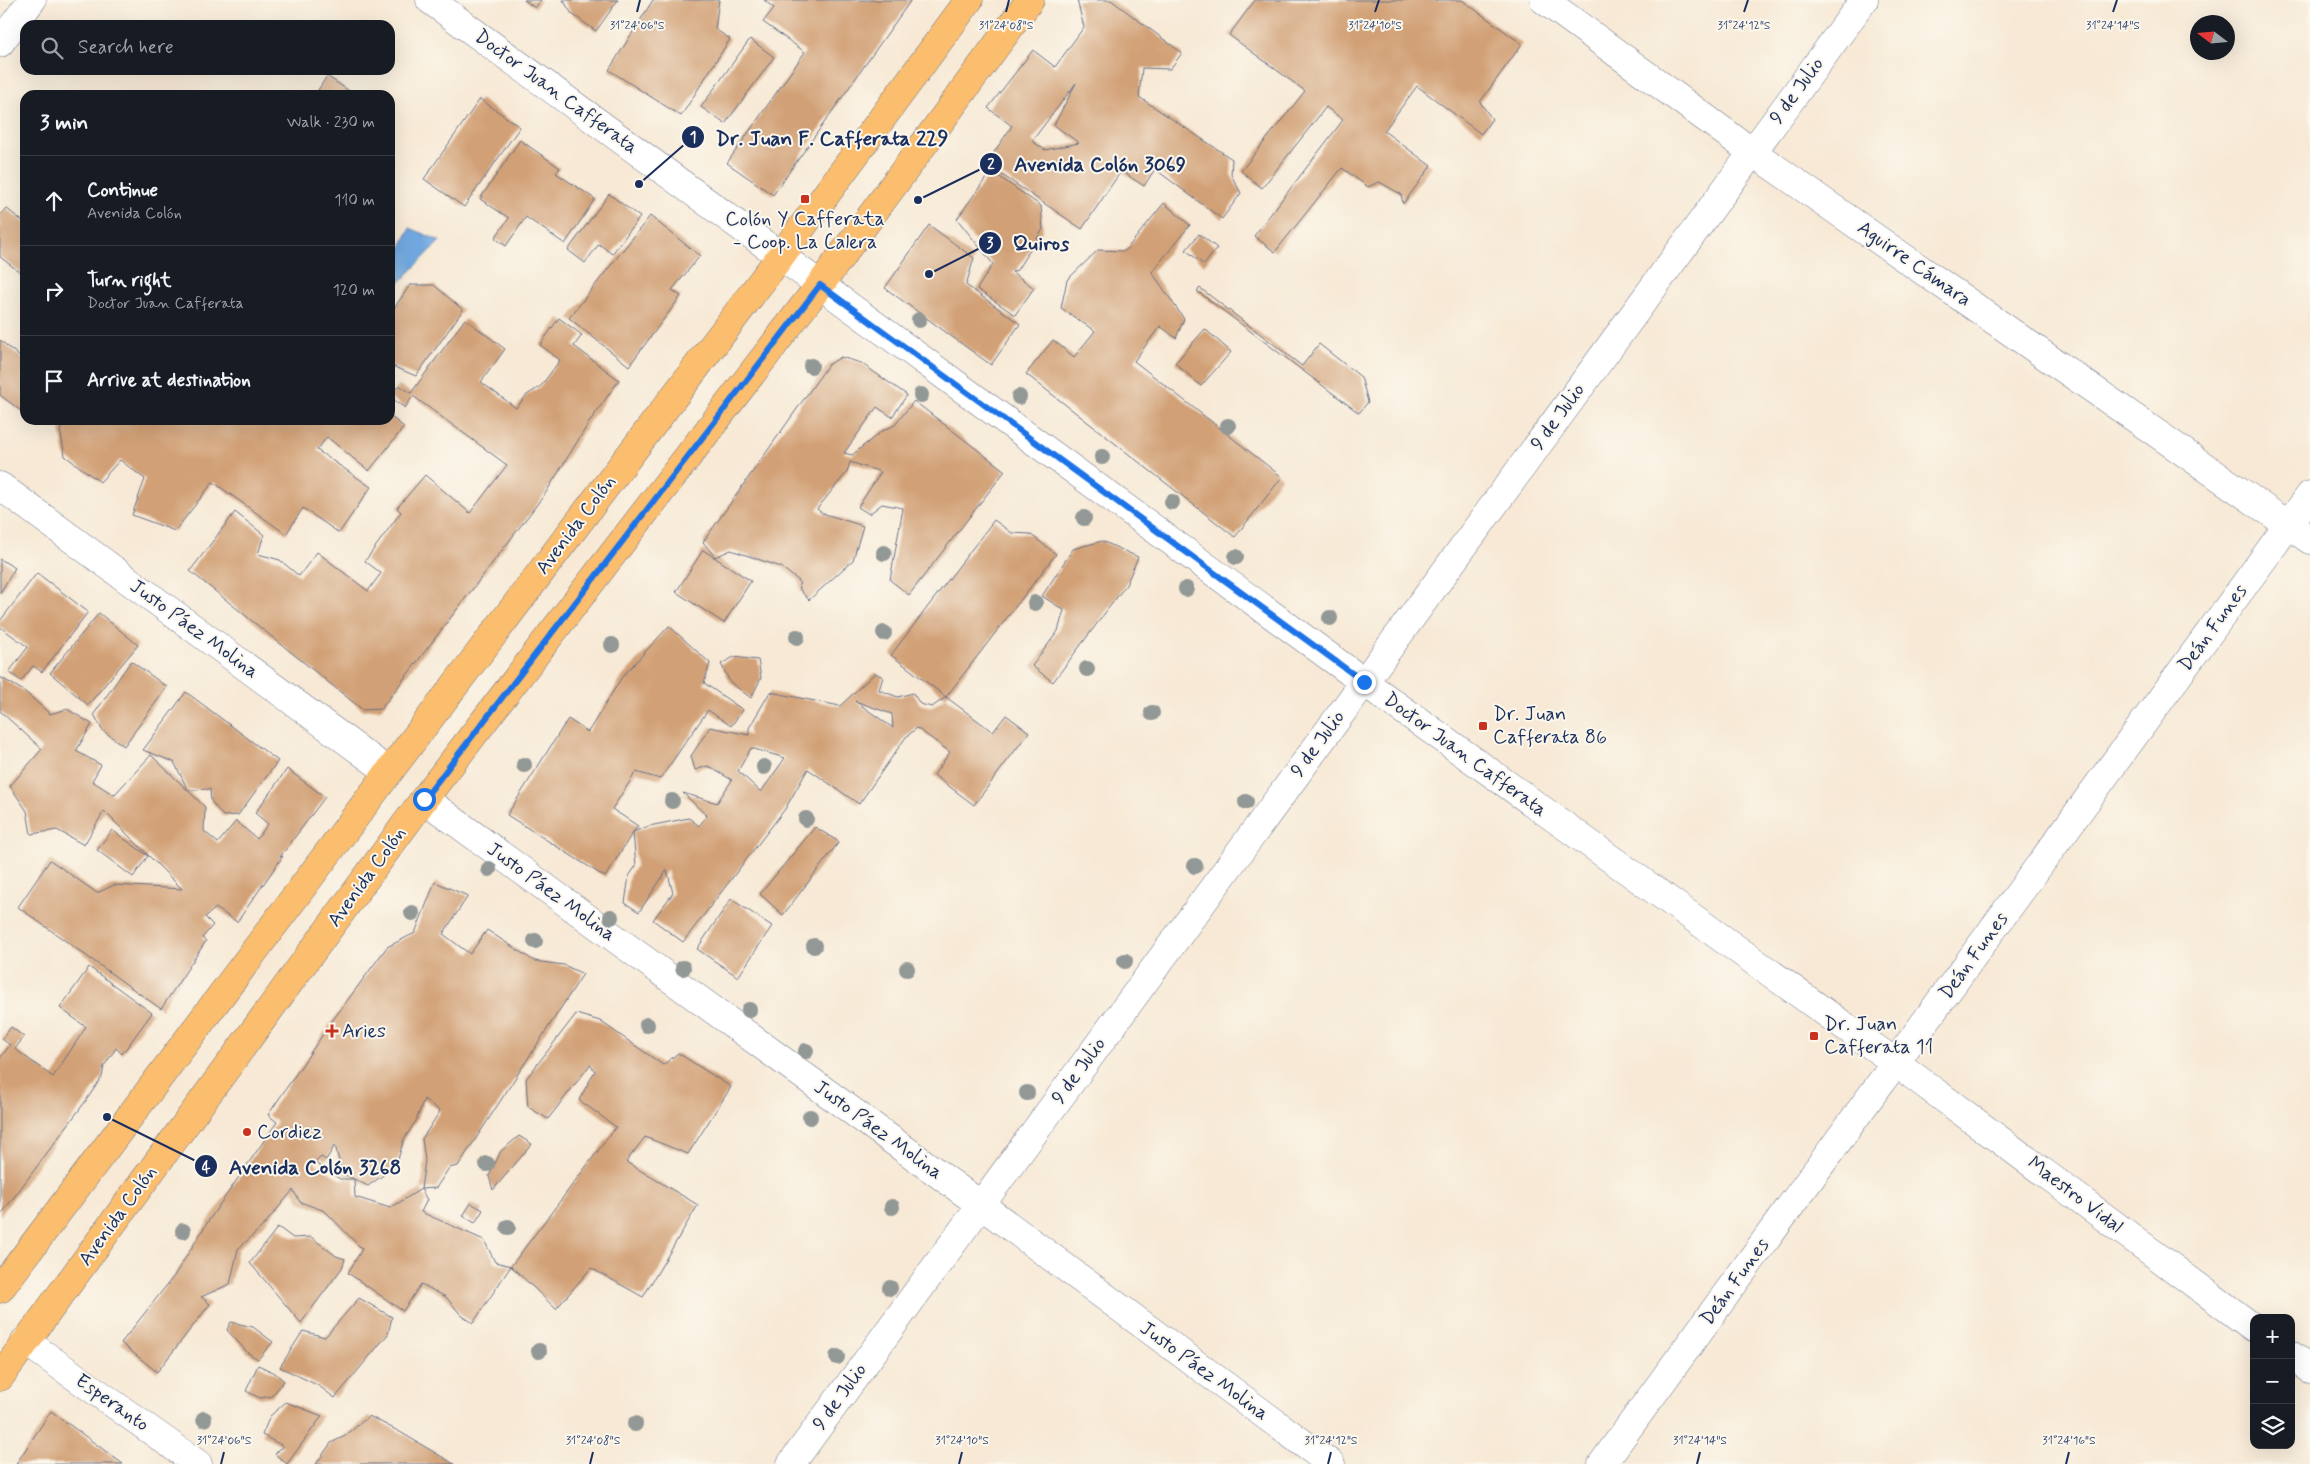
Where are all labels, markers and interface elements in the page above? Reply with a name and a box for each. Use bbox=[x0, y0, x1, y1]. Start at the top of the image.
north arrow bbox=[2190, 15, 2235, 60]
text: 31°24'06"S bbox=[610, 18, 665, 34]
text: 31°24'08"S bbox=[979, 18, 1034, 34]
text: 31°24'10"S bbox=[1348, 18, 1402, 34]
text: 31°24'12"S bbox=[1717, 18, 1771, 34]
text: 31°24'14"S bbox=[2086, 18, 2140, 34]
search box bbox=[20, 20, 395, 75]
street label: Doctor Juan Cafferata bbox=[469, 23, 643, 161]
icon: search bbox=[38, 34, 66, 62]
text: Search here bbox=[78, 35, 174, 60]
street label: 9 de Julio bbox=[1764, 52, 1830, 130]
text: 3 min bbox=[40, 109, 88, 137]
text: Walk · 230 m bbox=[287, 112, 375, 133]
callout: Dr. Juan F. Cafferata 229 bbox=[681, 119, 958, 155]
text: Dr. Juan F. Cafferata 229 bbox=[716, 125, 948, 153]
text: 1 bbox=[690, 128, 696, 148]
callout: Avenida Colón 3069 bbox=[979, 146, 1196, 182]
text: Avenida Colón 3069 bbox=[1014, 151, 1186, 179]
text: 2 bbox=[987, 155, 995, 175]
text: Continue bbox=[87, 178, 158, 203]
icon: ahead bbox=[40, 187, 68, 215]
text: 110 m bbox=[334, 190, 375, 211]
marker: Colón Y Cafferata - Coop. La Calera bbox=[799, 193, 811, 205]
text: Avenida Colón bbox=[87, 203, 182, 224]
place label: Colón Y Cafferata - Coop. La Calera bbox=[725, 206, 885, 256]
street label: Aguirre Cámara bbox=[1852, 215, 1976, 313]
callout: Quiros bbox=[977, 225, 1079, 261]
text: Quiros bbox=[1013, 230, 1070, 258]
text: 3 bbox=[987, 234, 994, 254]
text: Turn right bbox=[87, 268, 171, 293]
icon: right bbox=[40, 277, 68, 305]
text: 120 m bbox=[333, 280, 375, 301]
text: Doctor Juan Cafferata bbox=[87, 293, 244, 314]
icon: arrive bbox=[40, 367, 68, 395]
text: Arrive at destination bbox=[87, 368, 251, 393]
street label: 9 de Julio bbox=[1525, 378, 1591, 456]
street label: Avenida Colón bbox=[530, 470, 622, 580]
street label: Justo Páez Molina bbox=[124, 573, 264, 685]
street label: Deán Funes bbox=[2172, 579, 2254, 677]
route end bbox=[1353, 671, 1376, 694]
street label: Doctor Juan Cafferata bbox=[1378, 686, 1552, 824]
place label: Dr. Juan Cafferata 86 bbox=[1493, 701, 1607, 751]
street label: 9 de Julio bbox=[1285, 705, 1351, 783]
marker: Dr. Juan Cafferata 86 bbox=[1477, 720, 1489, 732]
route start bbox=[413, 788, 436, 811]
street label: Avenida Colón bbox=[321, 821, 413, 933]
street label: Justo Páez Molina bbox=[481, 836, 621, 948]
street label: Deán Funes bbox=[1933, 907, 2015, 1005]
place label: Dr. Juan Cafferata 11 bbox=[1824, 1011, 1933, 1061]
place label: Aries bbox=[342, 1018, 386, 1045]
marker: Aries bbox=[326, 1025, 338, 1037]
marker: Dr. Juan Cafferata 11 bbox=[1808, 1030, 1820, 1042]
street label: 9 de Julio bbox=[1046, 1032, 1112, 1110]
street label: Justo Páez Molina bbox=[808, 1074, 948, 1186]
place label: Cordiez bbox=[257, 1119, 322, 1146]
marker: Cordiez bbox=[241, 1126, 253, 1138]
callout: Avenida Colón 3268 bbox=[194, 1148, 411, 1184]
street label: Maestro Vidal bbox=[2022, 1150, 2128, 1240]
text: Avenida Colón 3268 bbox=[229, 1154, 401, 1182]
text: 4 bbox=[202, 1158, 211, 1178]
street label: Avenida Colón bbox=[72, 1160, 164, 1272]
street label: Deán Funes bbox=[1694, 1233, 1776, 1331]
map controls bbox=[2250, 1314, 2295, 1449]
button: + bbox=[2250, 1314, 2295, 1359]
street label: Justo Páez Molina bbox=[1134, 1315, 1274, 1427]
street label: 9 de Julio bbox=[807, 1358, 873, 1436]
button: − bbox=[2250, 1359, 2295, 1404]
street label: Esperanto bbox=[70, 1368, 154, 1438]
button: layers bbox=[2250, 1404, 2295, 1449]
text: 31°24'06"S bbox=[197, 1433, 252, 1449]
text: 31°24'08"S bbox=[566, 1433, 621, 1449]
text: 31°24'10"S bbox=[935, 1433, 989, 1449]
text: 31°24'12"S bbox=[1304, 1433, 1358, 1449]
text: 31°24'14"S bbox=[1673, 1433, 1727, 1449]
text: 31°24'16"S bbox=[2042, 1433, 2096, 1449]

